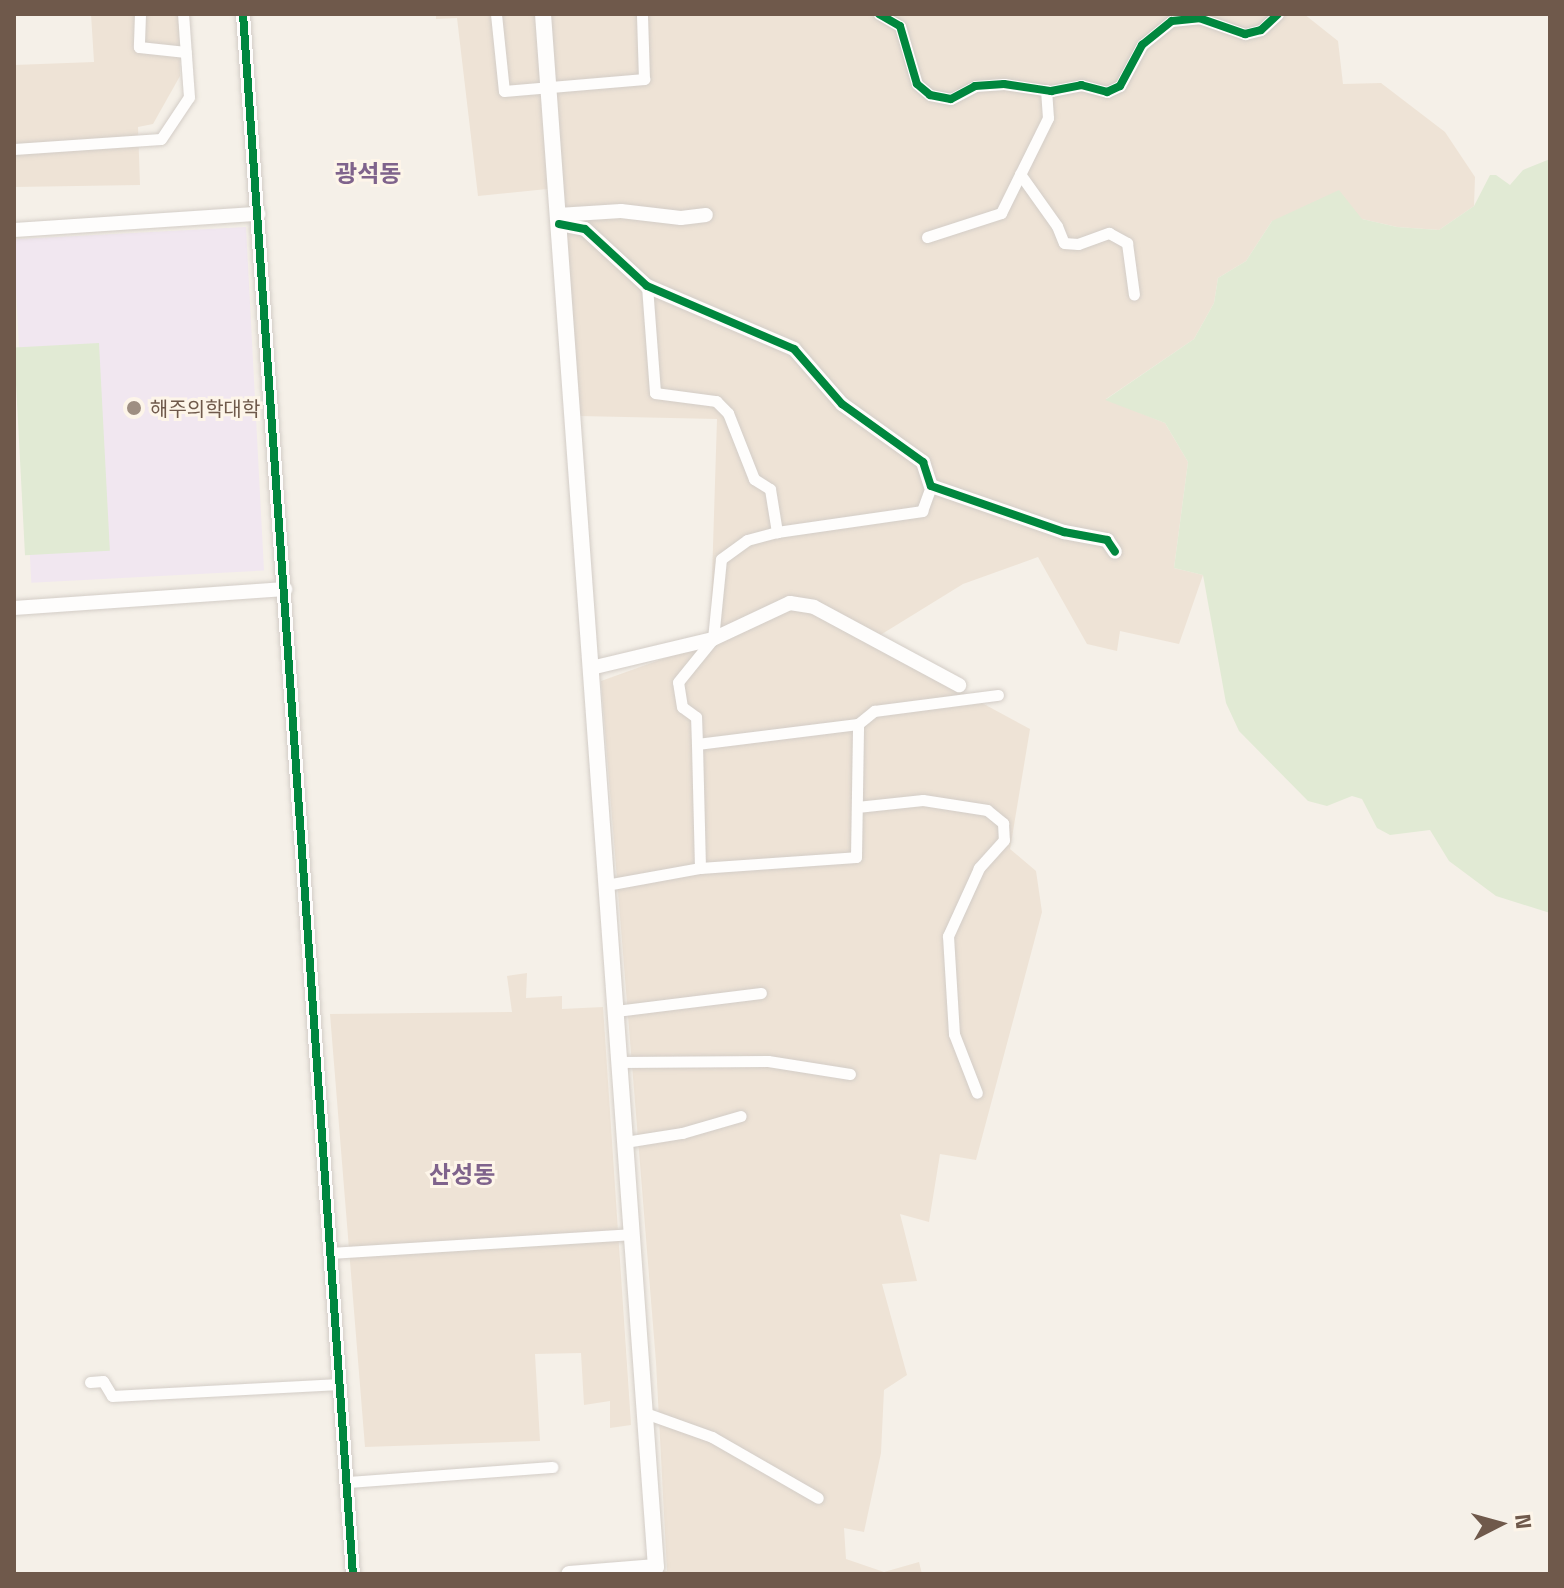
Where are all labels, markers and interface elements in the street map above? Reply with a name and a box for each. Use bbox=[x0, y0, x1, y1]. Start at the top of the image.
district label: 광석동 bbox=[335, 160, 401, 188]
place label: 해주의학대학 bbox=[150, 396, 260, 420]
marker: 해주의학대학 bbox=[125, 399, 143, 417]
district label: 산성동 bbox=[429, 1161, 495, 1189]
north arrow bbox=[1460, 1484, 1540, 1564]
text: N bbox=[1506, 1512, 1542, 1531]

